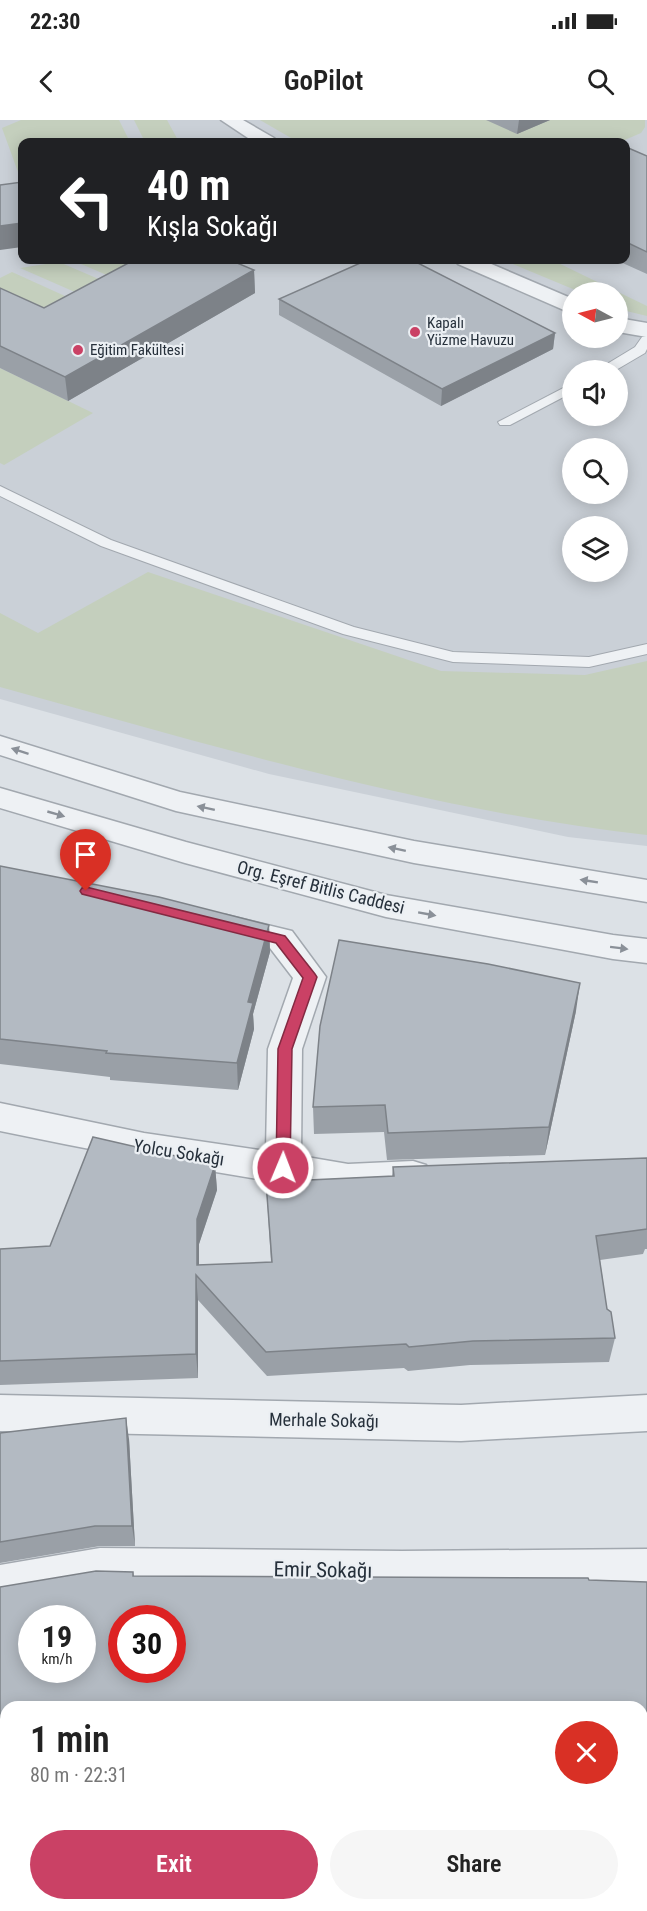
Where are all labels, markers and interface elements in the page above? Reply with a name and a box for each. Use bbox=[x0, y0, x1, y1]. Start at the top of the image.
text: 22:30 bbox=[30, 9, 81, 34]
icon: back bbox=[30, 65, 63, 98]
text: GoPilot bbox=[284, 65, 363, 97]
icon: search bbox=[584, 65, 617, 98]
text: 40 m bbox=[147, 161, 230, 210]
icon: left bbox=[48, 162, 126, 240]
text: Kışla Sokağı bbox=[147, 211, 278, 243]
north arrow bbox=[562, 282, 628, 348]
map controls bbox=[562, 282, 628, 582]
place label: Kapalı Yüzme Havuzu bbox=[427, 314, 514, 349]
marker: Kapalı Yüzme Havuzu bbox=[408, 325, 422, 339]
place label: Eğitim Fakültesi bbox=[90, 341, 184, 359]
marker: Eğitim Fakültesi bbox=[71, 343, 85, 357]
button: sound bbox=[562, 360, 628, 426]
button: search bbox=[562, 438, 628, 504]
button: layers bbox=[562, 516, 628, 582]
one-way arrow bbox=[11, 746, 29, 755]
one-way arrow bbox=[197, 802, 216, 812]
one-way arrow bbox=[47, 810, 65, 820]
pin bbox=[60, 829, 111, 891]
icon: arrive bbox=[69, 838, 102, 871]
one-way arrow bbox=[388, 843, 406, 853]
street label: Org. Eşref Bitlis Caddesi bbox=[235, 856, 407, 918]
one-way arrow bbox=[580, 876, 599, 885]
one-way arrow bbox=[418, 909, 437, 918]
one-way arrow bbox=[610, 943, 629, 953]
street label: Yolcu Sokağı bbox=[132, 1134, 226, 1170]
position arrow bbox=[251, 1136, 315, 1200]
street label: Merhale Sokağı bbox=[269, 1409, 379, 1431]
street label: Emir Sokağı bbox=[274, 1557, 372, 1583]
speed limit sign: 30 bbox=[108, 1605, 186, 1683]
text: 19 bbox=[42, 1619, 72, 1654]
text: km/h bbox=[42, 1650, 72, 1668]
text: 1 min bbox=[30, 1719, 110, 1761]
button: close bbox=[555, 1721, 618, 1784]
text: 80 m · 22:31 bbox=[30, 1763, 128, 1787]
button: Exit bbox=[30, 1830, 318, 1899]
button: Share bbox=[330, 1830, 618, 1899]

